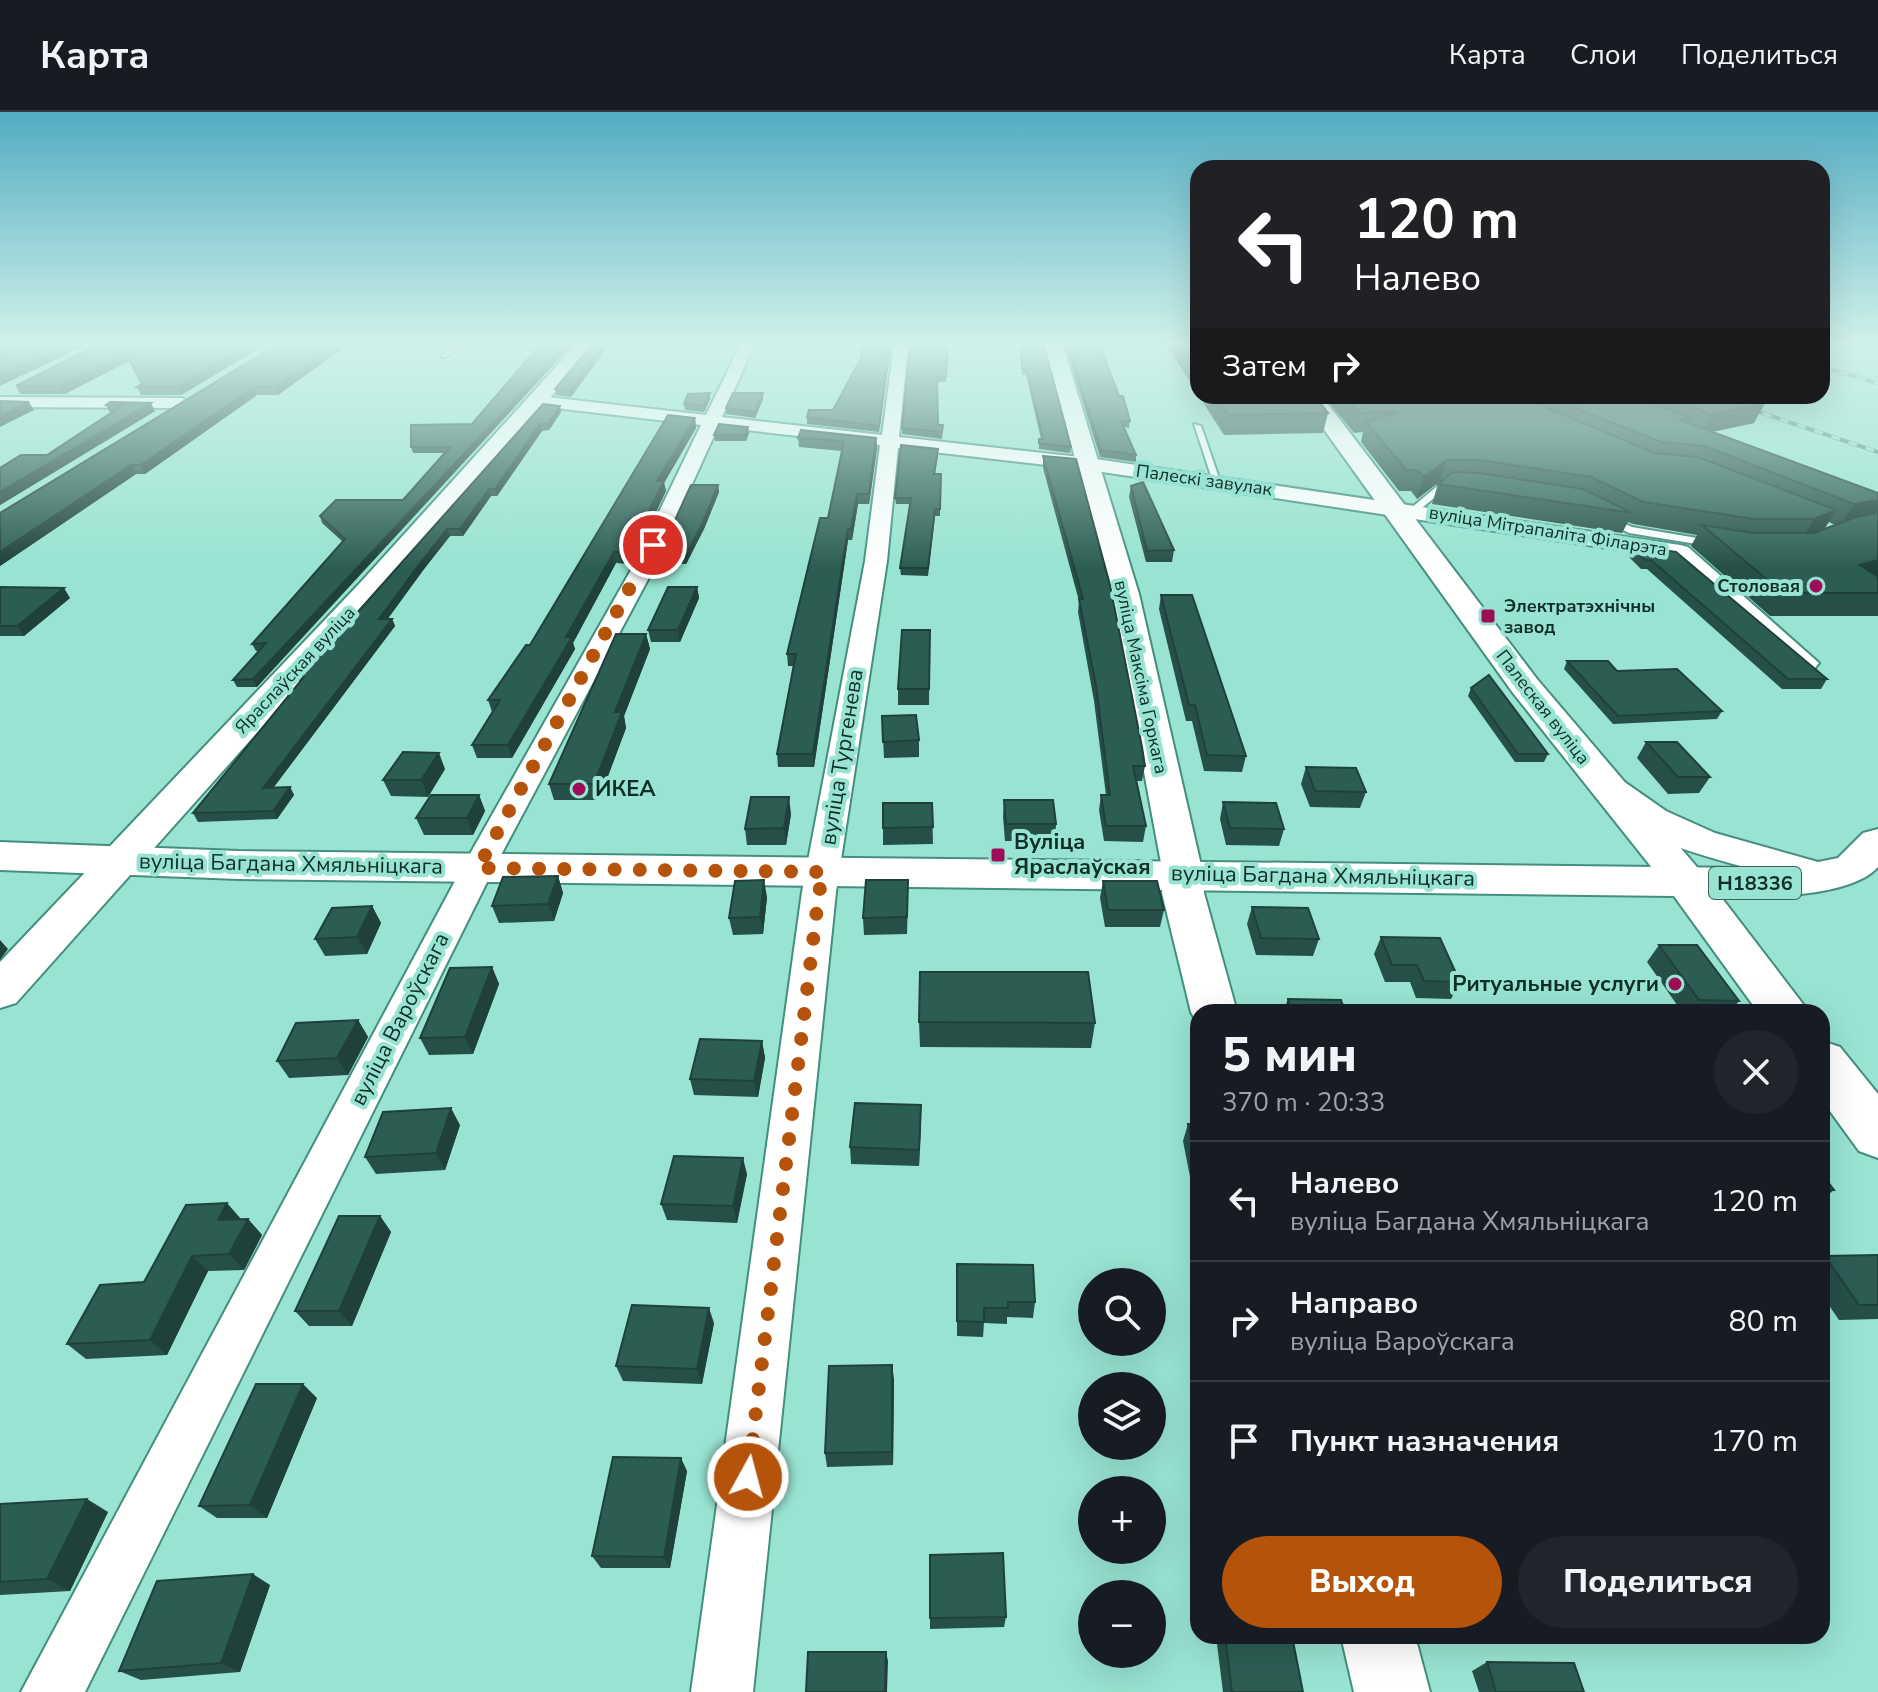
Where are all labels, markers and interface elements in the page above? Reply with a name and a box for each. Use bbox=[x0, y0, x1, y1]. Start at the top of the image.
text: Карта bbox=[40, 30, 150, 81]
text: Карта bbox=[1449, 36, 1526, 74]
text: Слои bbox=[1570, 36, 1637, 74]
text: Поделиться bbox=[1681, 36, 1838, 74]
text: 120 m bbox=[1354, 181, 1519, 258]
icon: left bbox=[1222, 192, 1326, 296]
text: Налево bbox=[1354, 254, 1481, 303]
icon: right bbox=[1323, 344, 1367, 388]
text: Затем bbox=[1222, 346, 1307, 387]
street label: Палескі завулак bbox=[1134, 459, 1274, 502]
street label: вуліца Мітрапаліта Філарэта bbox=[1427, 500, 1669, 562]
pin bbox=[619, 511, 687, 579]
icon: arrive bbox=[631, 523, 675, 567]
place label: Столовая bbox=[1717, 574, 1800, 598]
marker: Столовая bbox=[1807, 577, 1825, 595]
street label: вуліца Максіма Горкага bbox=[1109, 578, 1173, 776]
place label: Электратэхнічны завод bbox=[1504, 594, 1655, 639]
street label: Яраслаўская вуліца bbox=[230, 601, 360, 739]
marker: Электратэхнічны завод bbox=[1479, 607, 1497, 625]
street label: Палеская вуліца bbox=[1491, 645, 1595, 769]
street label: вуліца Тургенева bbox=[813, 667, 871, 847]
place label: ИКЕА bbox=[595, 774, 656, 804]
marker: ИКЕА bbox=[570, 780, 588, 798]
place label: Вуліца Яраслаўская bbox=[1014, 827, 1151, 882]
street label: вуліца Багдана Хмяльніцкага bbox=[139, 846, 443, 882]
marker: Вуліца Яраслаўская bbox=[989, 846, 1007, 864]
street label: вуліца Багдана Хмяльніцкага bbox=[1171, 858, 1475, 894]
road number: Н18336 bbox=[1709, 867, 1801, 899]
street label: вуліца Вароўскага bbox=[343, 927, 457, 1111]
place label: Ритуальные услуги bbox=[1452, 969, 1659, 999]
marker: Ритуальные услуги bbox=[1666, 975, 1684, 993]
text: 5 мин bbox=[1222, 1022, 1357, 1088]
button: close bbox=[1714, 1030, 1798, 1114]
text: 370 m · 20:33 bbox=[1222, 1085, 1385, 1120]
text: Налево bbox=[1290, 1163, 1399, 1204]
icon: left bbox=[1222, 1179, 1266, 1223]
text: 120 m bbox=[1711, 1181, 1798, 1222]
text: вуліца Багдана Хмяльніцкага bbox=[1290, 1204, 1649, 1239]
map controls bbox=[1078, 1268, 1166, 1668]
button: search bbox=[1078, 1268, 1166, 1356]
text: Направо bbox=[1290, 1283, 1418, 1324]
icon: right bbox=[1222, 1299, 1266, 1343]
text: 80 m bbox=[1729, 1301, 1798, 1342]
text: вуліца Вароўскага bbox=[1290, 1324, 1515, 1359]
button: layers bbox=[1078, 1372, 1166, 1460]
icon: arrive bbox=[1222, 1419, 1266, 1463]
text: Пункт назначения bbox=[1290, 1421, 1559, 1462]
text: 170 m bbox=[1711, 1421, 1798, 1462]
position arrow bbox=[706, 1435, 790, 1519]
button: + bbox=[1078, 1476, 1166, 1564]
button: Выход bbox=[1222, 1536, 1502, 1628]
button: Поделиться bbox=[1518, 1536, 1798, 1628]
button: − bbox=[1078, 1580, 1166, 1668]

